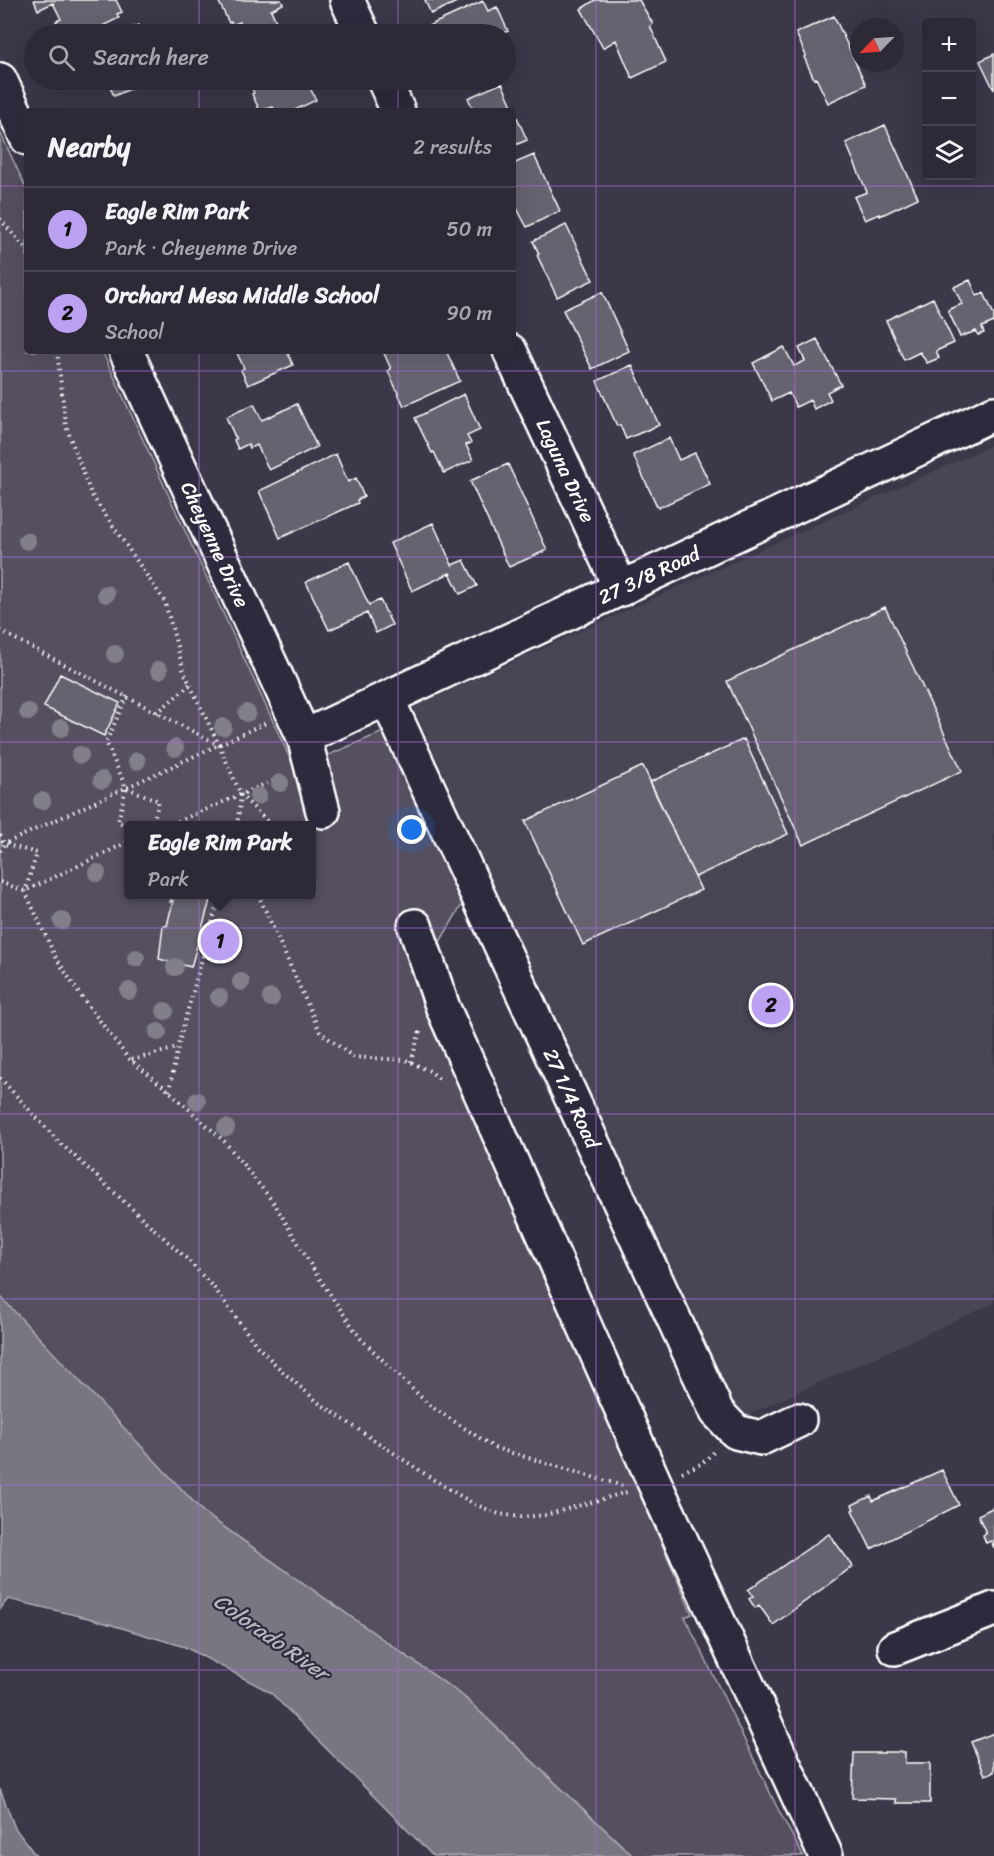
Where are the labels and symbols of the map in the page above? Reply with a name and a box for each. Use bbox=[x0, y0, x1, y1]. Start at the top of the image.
north arrow bbox=[850, 18, 904, 72]
street label: Laguna Drive bbox=[526, 413, 605, 529]
street label: Cheyenne Drive bbox=[170, 476, 259, 614]
street label: 27 3/8 Road bbox=[592, 536, 707, 615]
your location bbox=[397, 815, 426, 844]
pin: 1 bbox=[200, 918, 240, 964]
pin: 2 bbox=[752, 982, 790, 1028]
street label: 27 1/4 Road bbox=[533, 1042, 610, 1156]
water label: Colorado River bbox=[205, 1583, 340, 1693]

